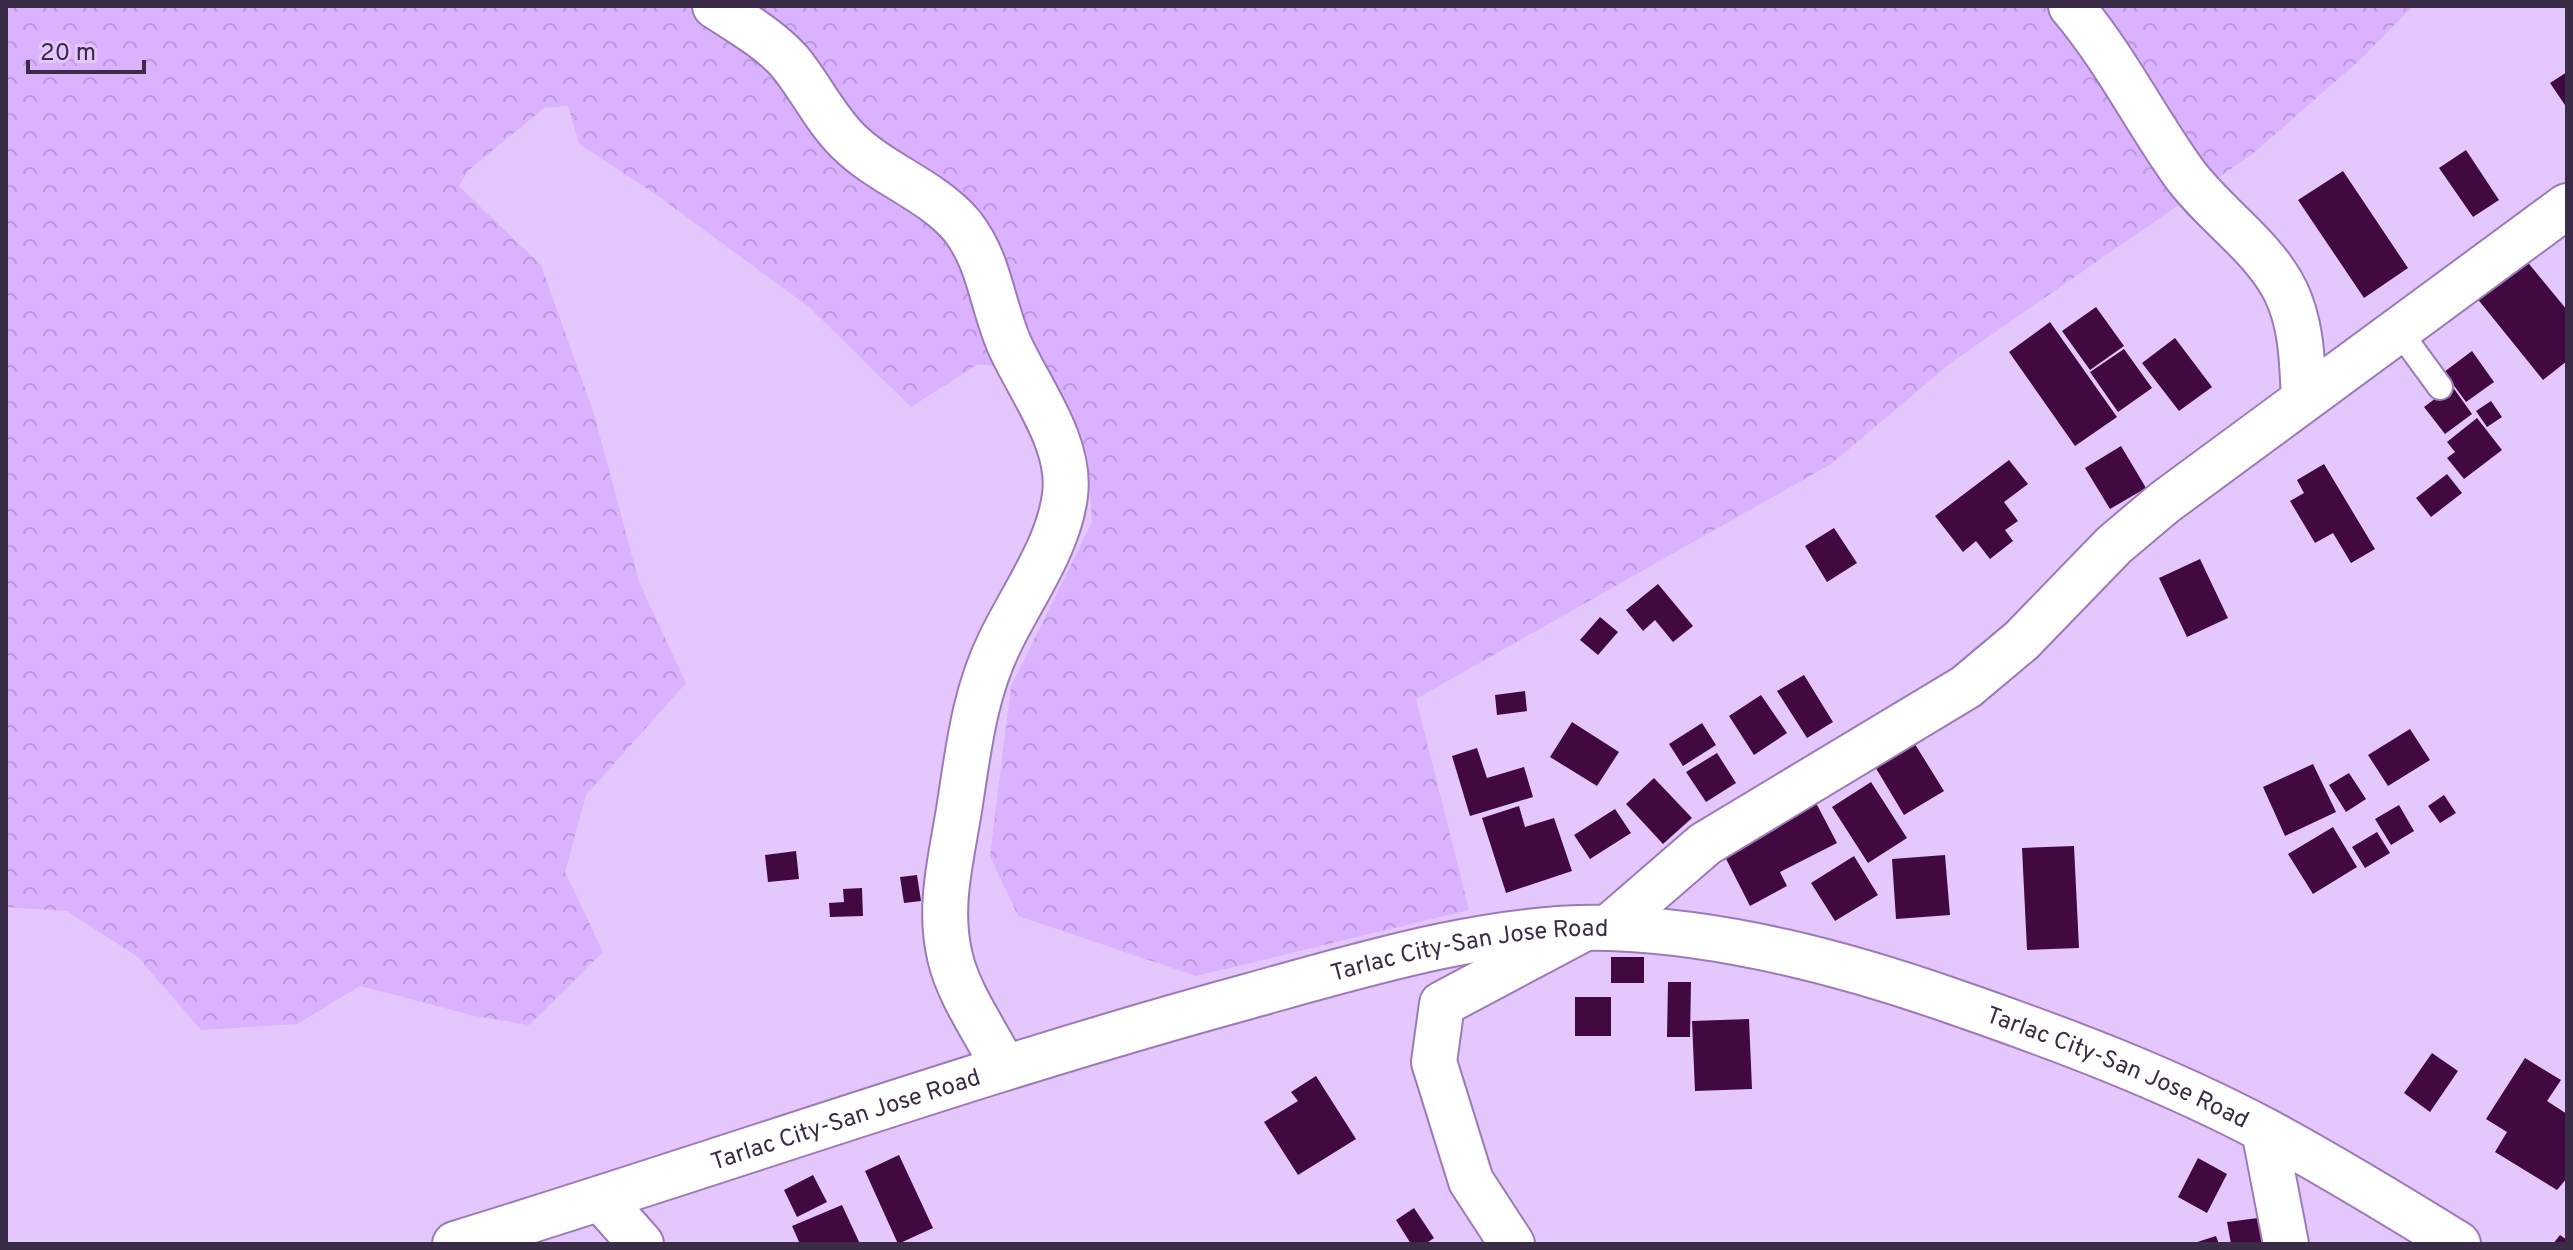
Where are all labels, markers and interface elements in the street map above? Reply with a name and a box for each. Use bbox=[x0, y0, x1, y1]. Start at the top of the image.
scale bar bbox=[28, 24, 144, 74]
text: 20 m bbox=[40, 39, 96, 69]
street label: Tarlac City-San Jose Road bbox=[1328, 915, 1608, 990]
street label: Tarlac City-San Jose Road bbox=[1982, 1001, 2253, 1136]
street label: Tarlac City-San Jose Road bbox=[707, 1064, 985, 1179]

